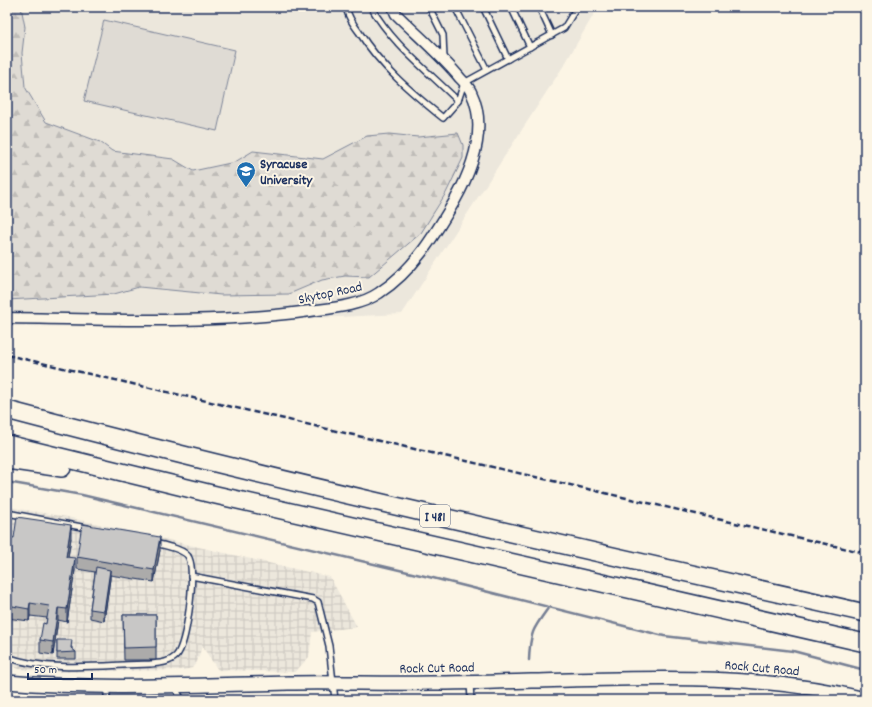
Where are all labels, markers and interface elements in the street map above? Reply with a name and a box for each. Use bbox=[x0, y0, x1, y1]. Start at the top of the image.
place label: Syracuse University bbox=[260, 155, 314, 191]
school or university icon: Syracuse University bbox=[235, 160, 257, 188]
street label: Skytop Road bbox=[297, 277, 364, 310]
road number: I 481 bbox=[420, 505, 450, 527]
scale bar bbox=[28, 655, 92, 681]
street label: Rock Cut Road bbox=[724, 656, 800, 682]
street label: Rock Cut Road bbox=[399, 658, 475, 680]
text: 50 m bbox=[34, 662, 57, 679]

